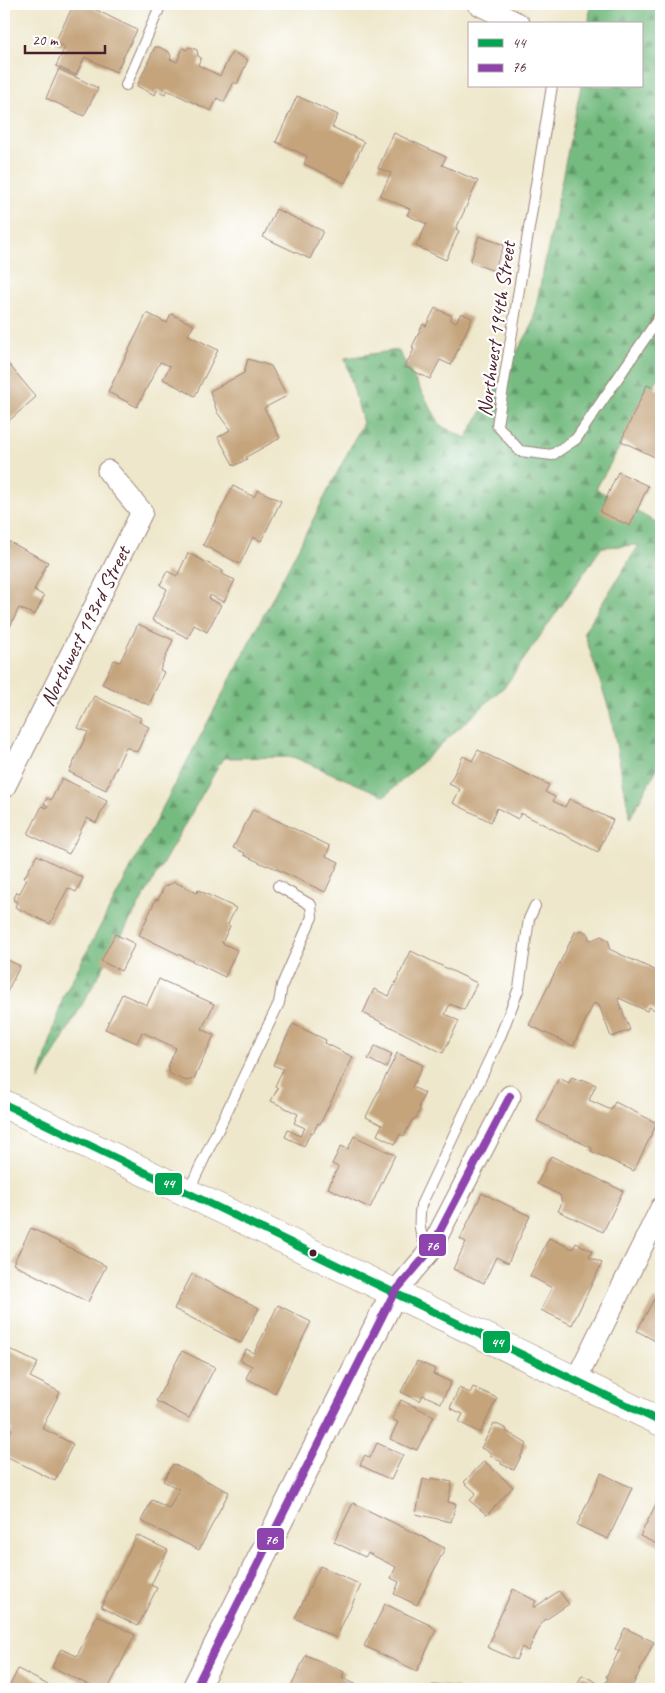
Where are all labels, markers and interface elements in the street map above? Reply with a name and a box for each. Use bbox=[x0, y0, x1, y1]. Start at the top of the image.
scale bar bbox=[25, 22, 105, 54]
legend bbox=[468, 22, 642, 88]
text: 20 m bbox=[32, 31, 59, 50]
text: 44 bbox=[512, 34, 527, 53]
text: 76 bbox=[512, 58, 527, 77]
street label: Northwest 194th Street bbox=[471, 238, 521, 418]
street label: Northwest 193rd Street bbox=[34, 540, 137, 710]
line badge: 44 bbox=[154, 1172, 183, 1196]
text: 44 bbox=[162, 1175, 176, 1192]
line badge: 76 bbox=[418, 1233, 447, 1257]
text: 76 bbox=[426, 1237, 440, 1254]
unlabelled marker bbox=[308, 1248, 318, 1258]
line badge: 44 bbox=[482, 1330, 511, 1354]
text: 44 bbox=[491, 1334, 505, 1351]
line badge: 76 bbox=[256, 1527, 285, 1551]
text: 76 bbox=[265, 1531, 279, 1548]

